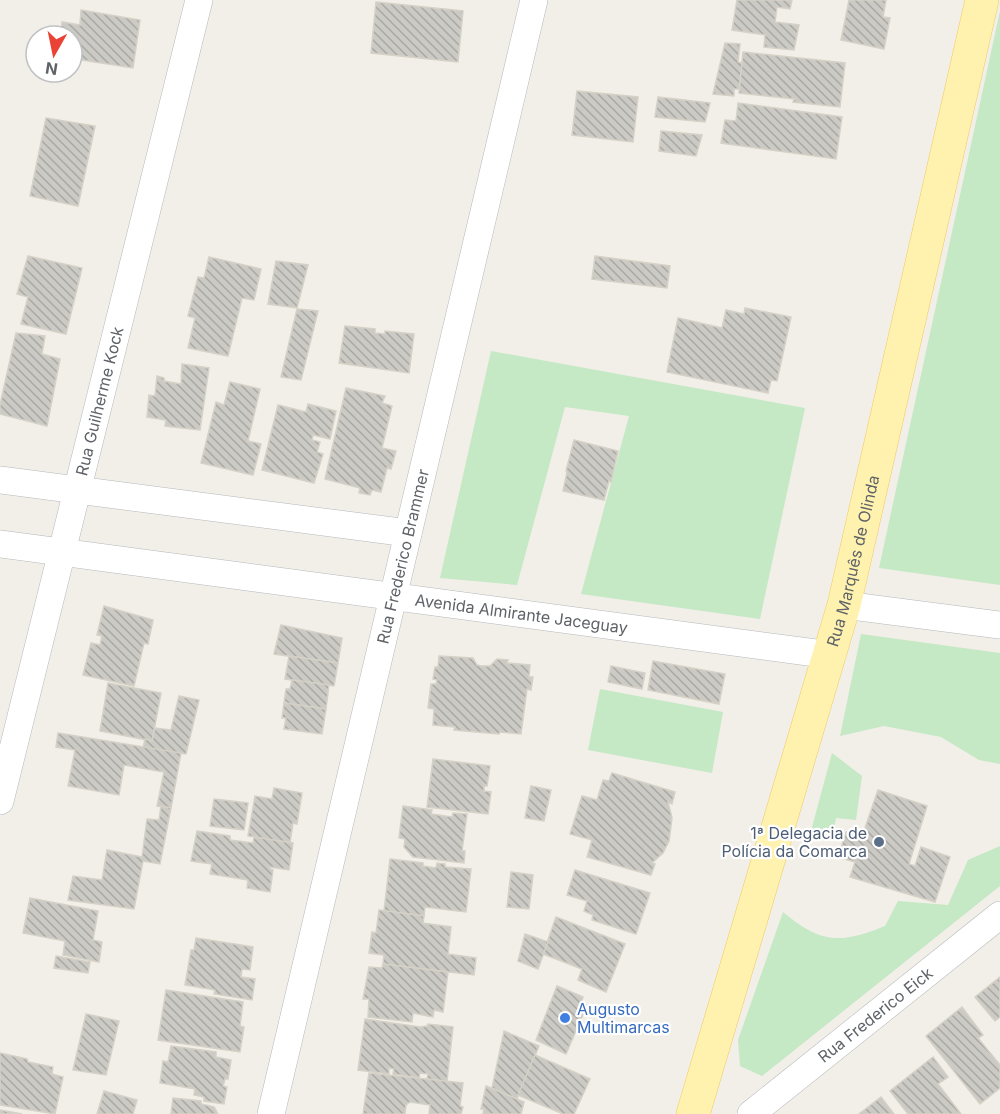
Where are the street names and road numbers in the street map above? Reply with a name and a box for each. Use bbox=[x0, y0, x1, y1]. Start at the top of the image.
street label: Rua Guilherme Kock bbox=[71, 324, 128, 478]
street label: Rua Frederico Brammer bbox=[372, 467, 433, 646]
street label: Rua Marquês de Olinda bbox=[822, 473, 883, 649]
street label: Avenida Almirante Jaceguay bbox=[414, 590, 629, 638]
street label: Rua Frederico Eick bbox=[814, 963, 937, 1067]

